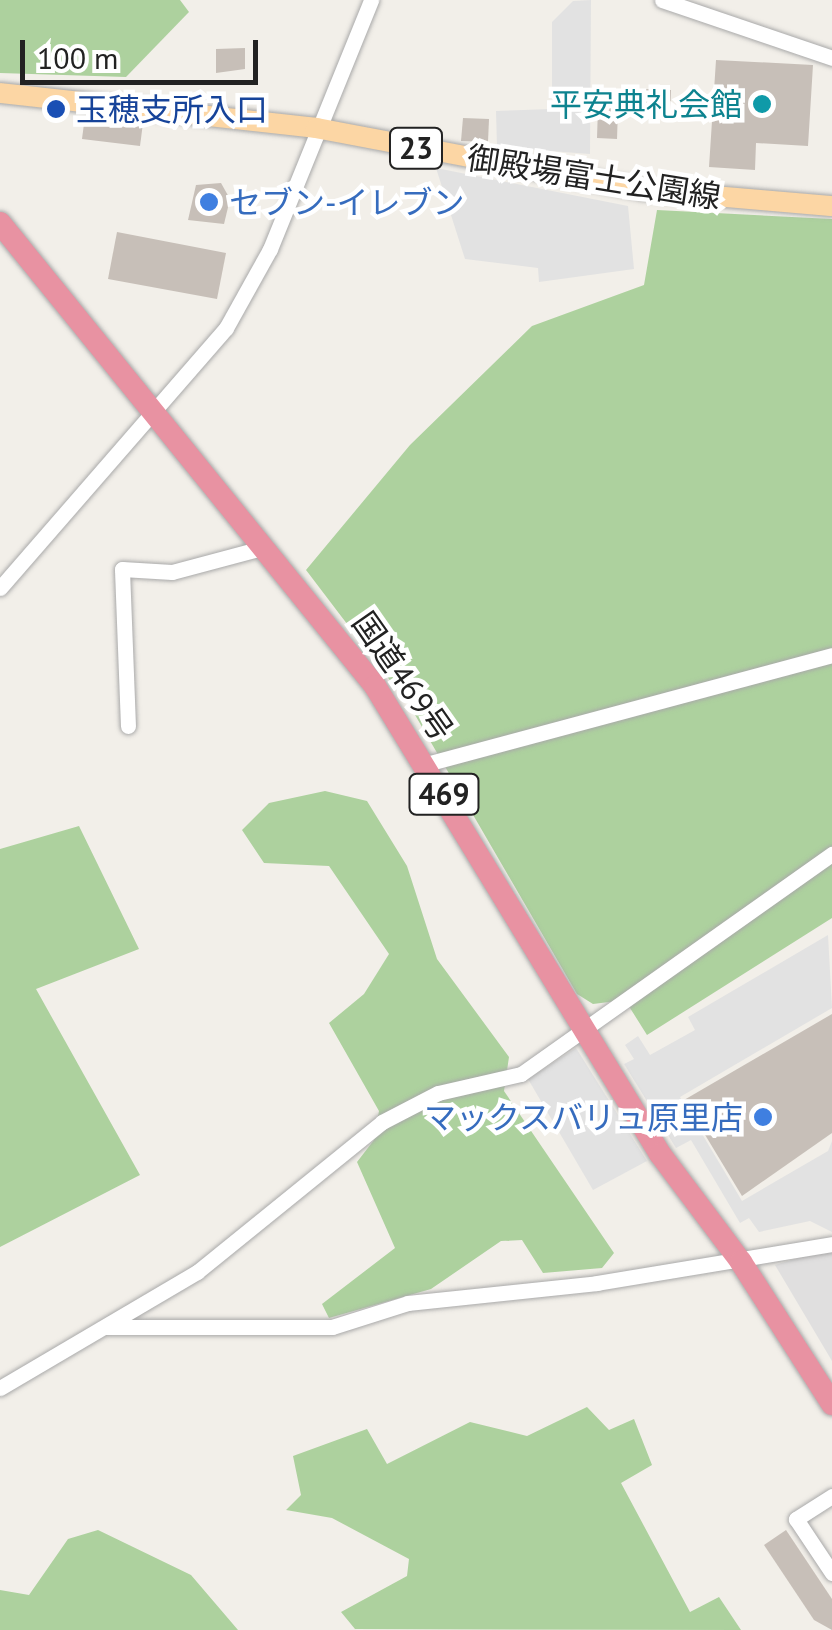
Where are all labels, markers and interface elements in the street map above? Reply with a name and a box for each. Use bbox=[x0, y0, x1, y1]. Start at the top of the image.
scale bar bbox=[25, 20, 262, 82]
text: 100 m bbox=[37, 38, 118, 77]
place label: 平安典礼会館 bbox=[550, 85, 742, 123]
place label: 玉穂支所入口 bbox=[76, 90, 268, 128]
marker: 平安典礼会館 bbox=[751, 93, 773, 115]
marker: 玉穂支所入口 bbox=[45, 98, 67, 120]
road number: 23 bbox=[388, 123, 444, 173]
street label: 御殿場富士公園線 bbox=[465, 138, 723, 216]
place label: セブン-イレブン bbox=[229, 183, 465, 221]
marker: セブン-イレブン bbox=[198, 191, 220, 213]
street label: 国道469号 bbox=[345, 604, 461, 748]
road number: 469 bbox=[406, 769, 482, 819]
place label: マックスバリュ原里店 bbox=[423, 1098, 743, 1136]
marker: マックスバリュ原里店 bbox=[752, 1106, 774, 1128]

